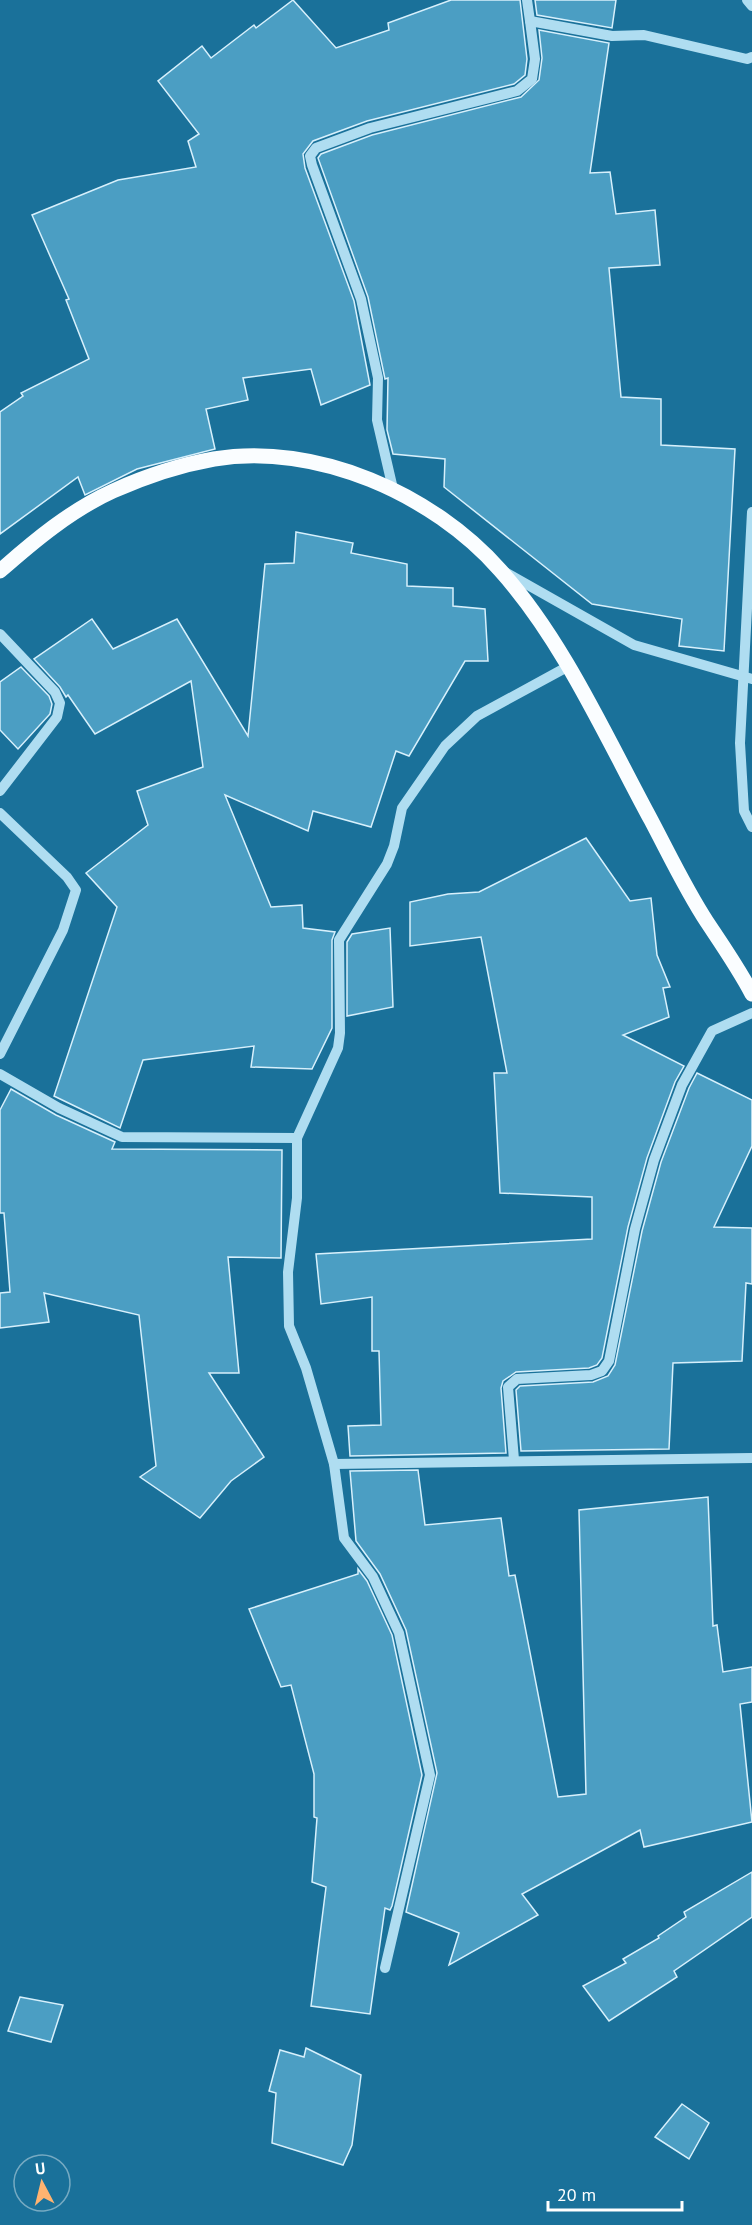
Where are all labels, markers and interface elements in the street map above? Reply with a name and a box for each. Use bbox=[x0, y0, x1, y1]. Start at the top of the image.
north arrow bbox=[12, 2153, 72, 2213]
text: U bbox=[34, 2158, 46, 2179]
scale bar bbox=[548, 2174, 682, 2212]
text: 20 m bbox=[557, 2183, 596, 2206]

